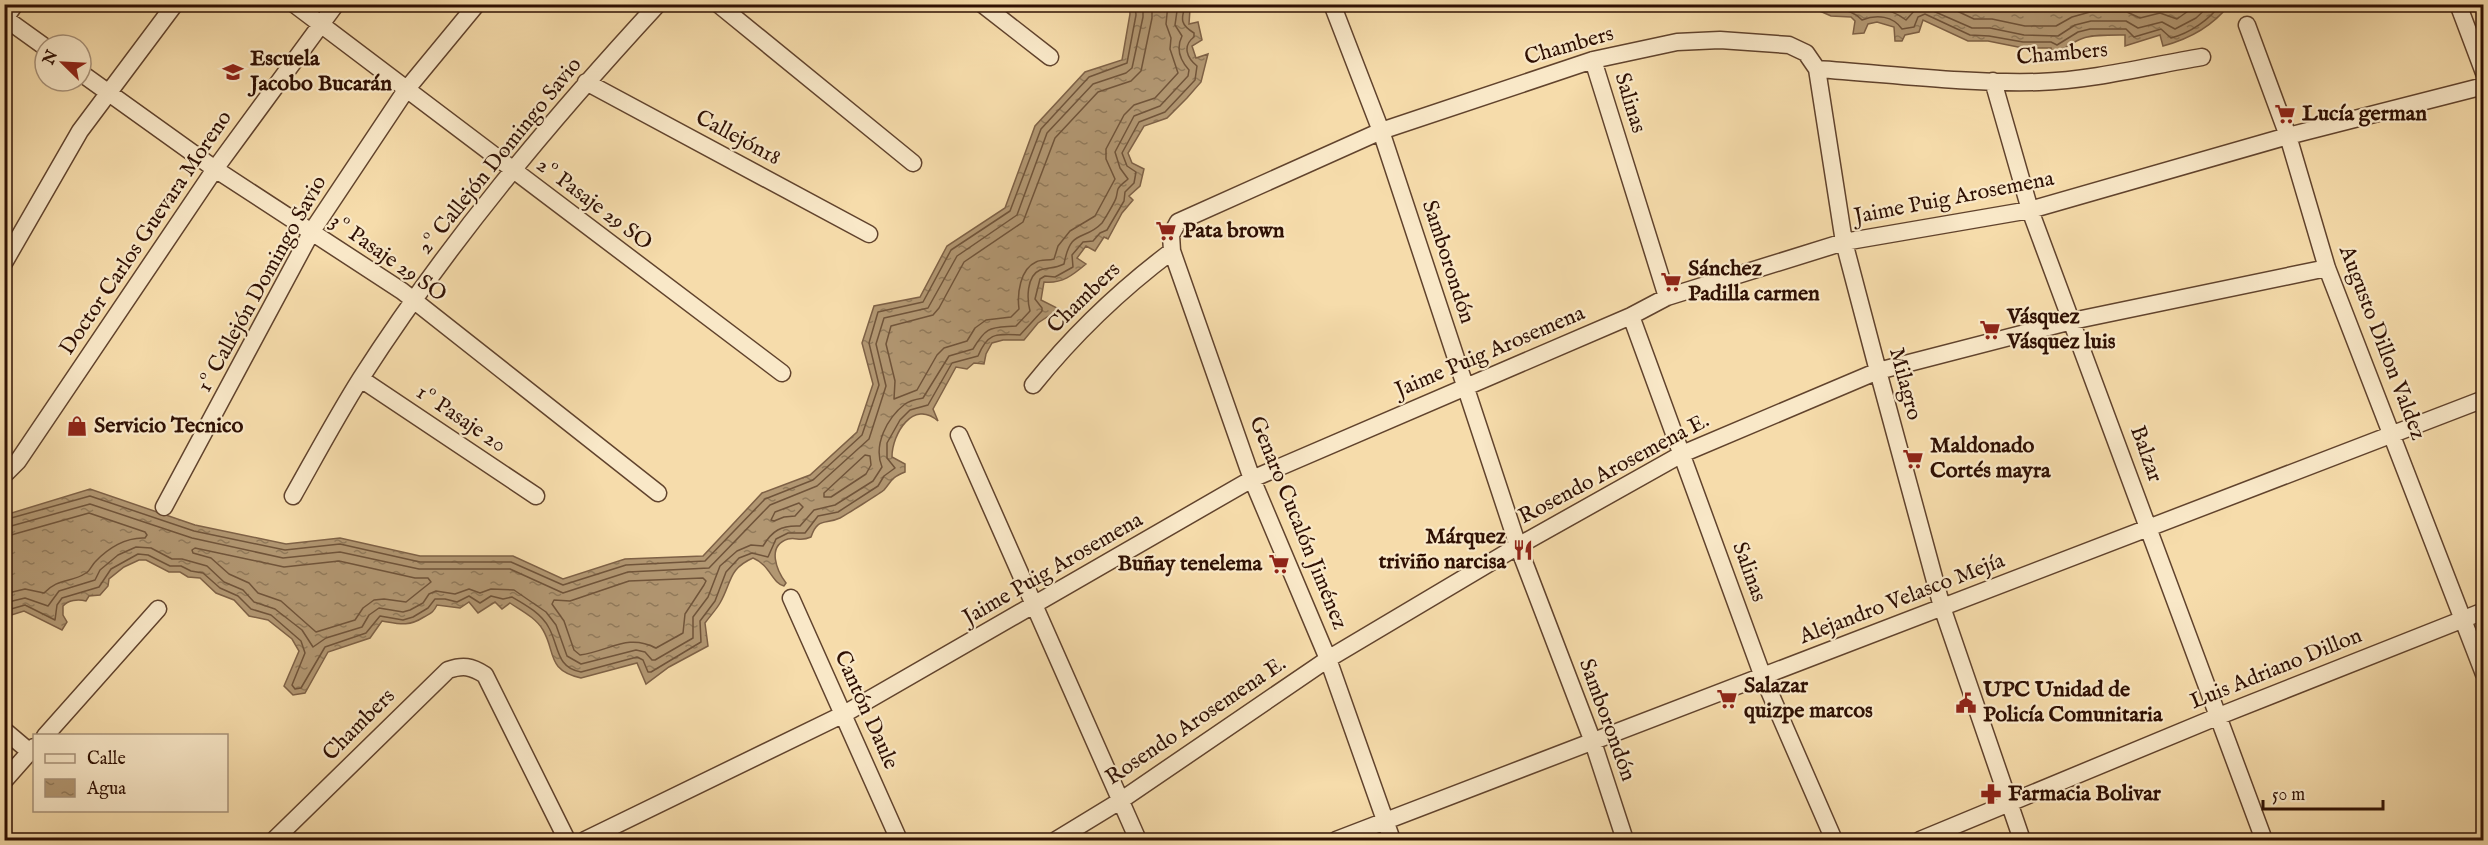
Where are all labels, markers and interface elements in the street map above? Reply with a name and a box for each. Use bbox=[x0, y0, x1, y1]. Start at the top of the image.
street label: Chambers bbox=[1521, 20, 1617, 72]
north arrow bbox=[33, 33, 93, 93]
street label: Chambers bbox=[2015, 36, 2109, 72]
place label: Escuela Jacobo Bucarán bbox=[247, 45, 392, 98]
text: N bbox=[39, 47, 63, 69]
street label: 2º Callejón Domingo Savio bbox=[412, 52, 588, 260]
school or university icon: Escuela Jacobo Bucarán bbox=[221, 60, 245, 84]
street label: Salinas bbox=[1608, 69, 1652, 137]
place label: Lucía german bbox=[2302, 100, 2427, 128]
supermarket icon: Lucía german bbox=[2273, 102, 2297, 126]
street label: Callejón18 bbox=[690, 104, 786, 172]
street label: Doctor Carlos Guevara Moreno bbox=[53, 105, 239, 361]
street label: 2º Pasaje 29 SO bbox=[530, 151, 658, 257]
street label: Jaime Puig Arosemena bbox=[1849, 165, 2057, 232]
street label: 1º Callejón Domingo Savio bbox=[191, 170, 333, 397]
street label: Samborondón bbox=[1415, 197, 1481, 327]
street label: 3º Pasaje 29 SO bbox=[324, 207, 452, 309]
place label: Pata brown bbox=[1183, 217, 1285, 245]
supermarket icon: Pata brown bbox=[1154, 219, 1178, 243]
street label: Augusto Dillon Valdez bbox=[2332, 241, 2432, 444]
place label: Sánchez Padilla carmen bbox=[1688, 255, 1820, 308]
street label: Chambers bbox=[1041, 256, 1127, 340]
supermarket icon: Sánchez Padilla carmen bbox=[1659, 270, 1683, 294]
street label: Jaime Puig Arosemena bbox=[1388, 299, 1589, 406]
place label: Vásquez Vásquez luis bbox=[2006, 303, 2116, 356]
supermarket icon: Vásquez Vásquez luis bbox=[1978, 318, 2002, 342]
street label: Milagro bbox=[1882, 345, 1928, 423]
street label: 1º Pasaje 20 bbox=[410, 379, 512, 459]
street label: Rosendo Arosemena E. bbox=[1514, 407, 1714, 531]
place label: Servicio Tecnico bbox=[94, 412, 244, 440]
street label: Genaro Cucalón Jiménez bbox=[1242, 412, 1354, 634]
shop icon: Servicio Tecnico bbox=[65, 414, 89, 438]
street label: Balzar bbox=[2123, 422, 2169, 486]
place label: Maldonado Cortés mayra bbox=[1930, 432, 2051, 485]
supermarket icon: Maldonado Cortés mayra bbox=[1901, 447, 1925, 471]
street label: Jaime Puig Arosemena bbox=[955, 506, 1148, 633]
place label: Márquez triviño narcisa bbox=[1378, 523, 1507, 576]
restaurant icon: Márquez triviño narcisa bbox=[1511, 538, 1535, 562]
street label: Salinas bbox=[1725, 538, 1773, 606]
street label: Alejandro Velasco Mejía bbox=[1794, 547, 2009, 651]
place label: Buñay tenelema bbox=[1117, 550, 1262, 578]
supermarket icon: Buñay tenelema bbox=[1267, 552, 1291, 576]
street label: Luis Adriano Dillon bbox=[2186, 622, 2366, 716]
street label: Cantón Daule bbox=[827, 646, 905, 774]
street label: Rosendo Arosemena E. bbox=[1100, 650, 1292, 792]
street label: Samborondón bbox=[1572, 655, 1642, 785]
place label: Salazar quizpe marcos bbox=[1744, 672, 1873, 725]
place label: UPC Unidad de Policía Comunitaria bbox=[1982, 676, 2163, 729]
street label: Chambers bbox=[317, 683, 401, 767]
supermarket icon: Salazar quizpe marcos bbox=[1715, 687, 1739, 711]
public building icon: UPC Unidad de Policía Comunitaria bbox=[1954, 691, 1978, 715]
legend bbox=[33, 734, 228, 812]
text: Calle bbox=[87, 748, 126, 771]
scale bar bbox=[2263, 773, 2383, 811]
text: Agua bbox=[86, 778, 126, 801]
place label: Farmacia Bolivar bbox=[2008, 780, 2162, 808]
pharmacy icon: Farmacia Bolivar bbox=[1979, 782, 2003, 806]
text: 50 m bbox=[2272, 784, 2305, 807]

